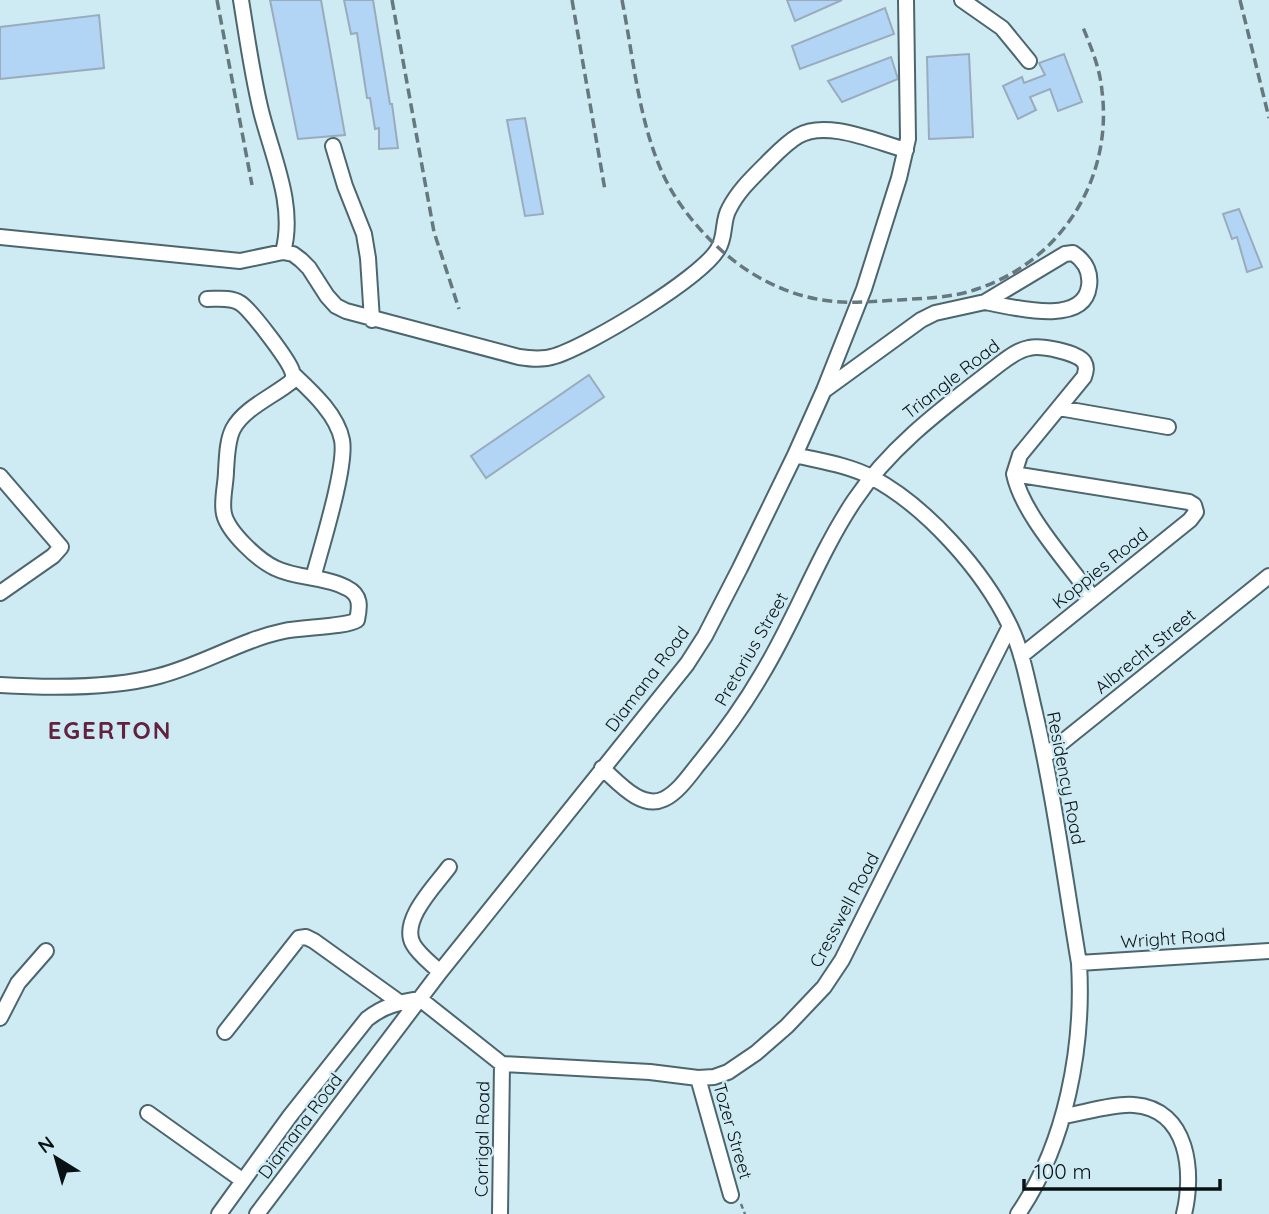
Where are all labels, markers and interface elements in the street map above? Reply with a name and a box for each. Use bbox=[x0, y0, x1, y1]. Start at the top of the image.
street label: Triangle Road bbox=[898, 334, 1004, 424]
street label: Koppies Road bbox=[1047, 522, 1153, 614]
street label: Pretorius Street bbox=[709, 588, 793, 710]
street label: Albrecht Street bbox=[1090, 603, 1200, 699]
street label: Diamana Road bbox=[600, 622, 694, 736]
street label: Residency Road bbox=[1042, 710, 1090, 846]
district label: EGERTON bbox=[48, 715, 172, 745]
street label: Cresswell Road bbox=[804, 849, 884, 971]
street label: Wright Road bbox=[1120, 923, 1226, 953]
street label: Diamana Road bbox=[253, 1069, 347, 1183]
street label: Tozer Street bbox=[708, 1080, 758, 1182]
street label: Corrigal Road bbox=[469, 1081, 495, 1197]
north arrow bbox=[21, 1123, 91, 1193]
text: N bbox=[33, 1131, 59, 1158]
scale bar bbox=[1024, 1148, 1220, 1192]
text: 100 m bbox=[1034, 1158, 1092, 1184]

